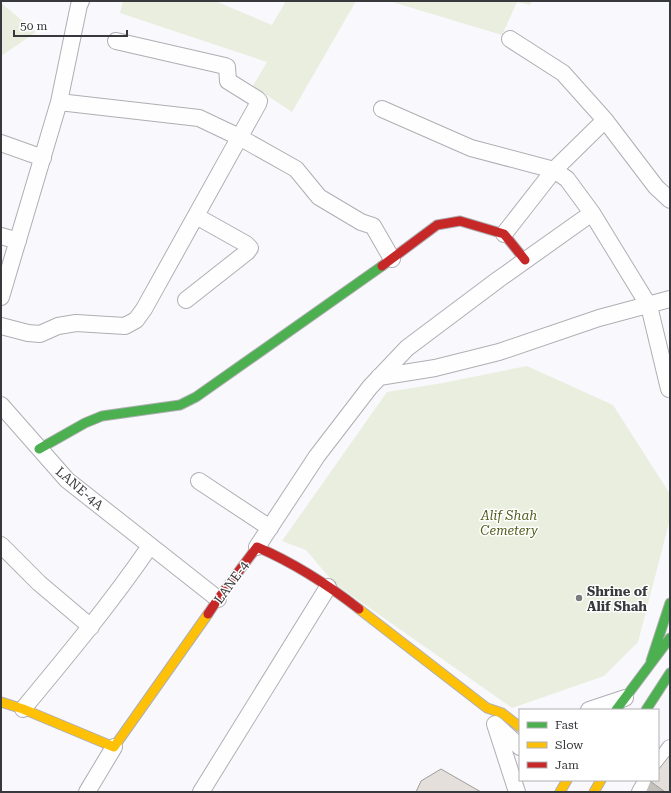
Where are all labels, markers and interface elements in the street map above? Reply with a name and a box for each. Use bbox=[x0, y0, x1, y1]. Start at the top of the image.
scale bar bbox=[14, 12, 127, 38]
text: 50 m bbox=[20, 19, 47, 33]
street label: LANE-4A bbox=[53, 464, 106, 513]
park label: Alif Shah Cemetery bbox=[480, 508, 538, 538]
street label: LANE-4 bbox=[211, 558, 252, 606]
place label: Shrine of Alif Shah bbox=[587, 584, 648, 614]
marker: Shrine of Alif Shah bbox=[574, 593, 584, 603]
legend bbox=[519, 709, 659, 781]
text: Fast bbox=[555, 718, 579, 732]
text: Slow bbox=[555, 738, 583, 752]
text: Jam bbox=[555, 758, 579, 772]

